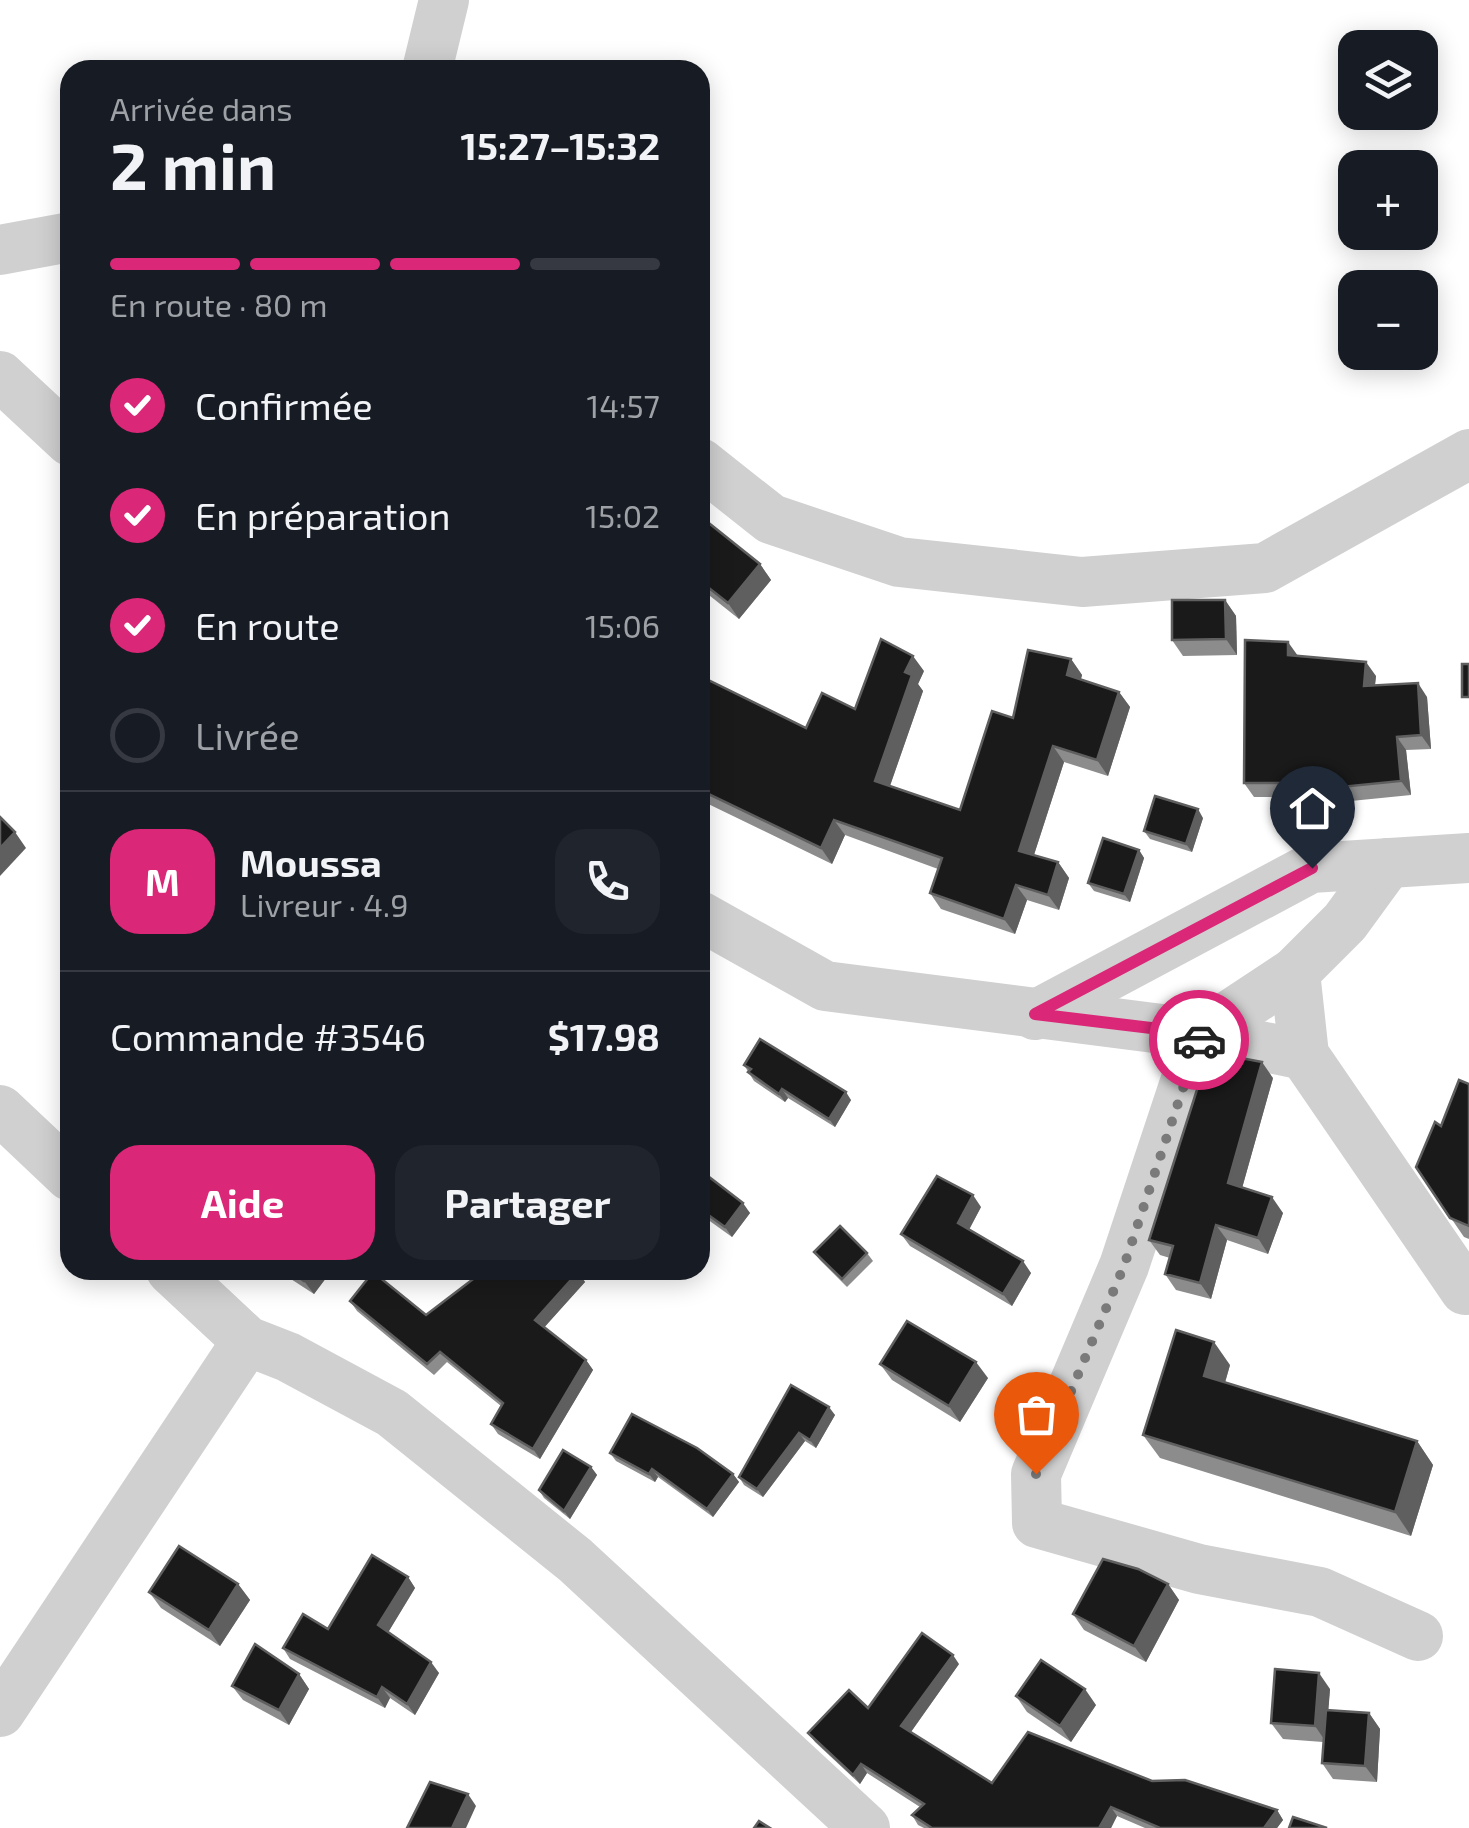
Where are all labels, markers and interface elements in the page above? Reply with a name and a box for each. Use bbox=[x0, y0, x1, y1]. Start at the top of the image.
map controls bbox=[1338, 30, 1438, 370]
button: layers bbox=[1338, 30, 1438, 130]
text: Arrivée dans bbox=[110, 89, 293, 127]
text: 15:27–15:32 bbox=[461, 122, 660, 168]
text: 2 min bbox=[110, 125, 276, 203]
button: + bbox=[1338, 150, 1438, 250]
button: − bbox=[1338, 270, 1438, 370]
text: En route · 80 m bbox=[110, 285, 328, 323]
icon: check bbox=[110, 378, 165, 433]
text: Confirmée bbox=[195, 382, 373, 428]
text: 14:57 bbox=[586, 386, 660, 424]
icon: check bbox=[110, 488, 165, 543]
text: En préparation bbox=[195, 492, 451, 538]
text: 15:02 bbox=[585, 496, 660, 534]
icon: check bbox=[110, 598, 165, 653]
text: En route bbox=[195, 602, 340, 648]
text: 15:06 bbox=[585, 606, 660, 644]
text: Livrée bbox=[195, 712, 300, 758]
pin bbox=[1270, 766, 1355, 869]
icon: home bbox=[1285, 781, 1340, 836]
button: phone bbox=[555, 829, 660, 934]
text: Moussa bbox=[240, 839, 382, 885]
text: M bbox=[145, 858, 180, 904]
text: Livreur · 4.9 bbox=[240, 885, 408, 923]
courier bbox=[1149, 990, 1249, 1090]
text: Commande #3546 bbox=[110, 1013, 426, 1059]
text: $17.98 bbox=[548, 1013, 660, 1059]
icon: car bbox=[1172, 1013, 1227, 1068]
button: Aide bbox=[110, 1145, 375, 1260]
button: Partager bbox=[395, 1145, 660, 1260]
pin bbox=[994, 1372, 1079, 1475]
icon: bag bbox=[1009, 1387, 1064, 1442]

